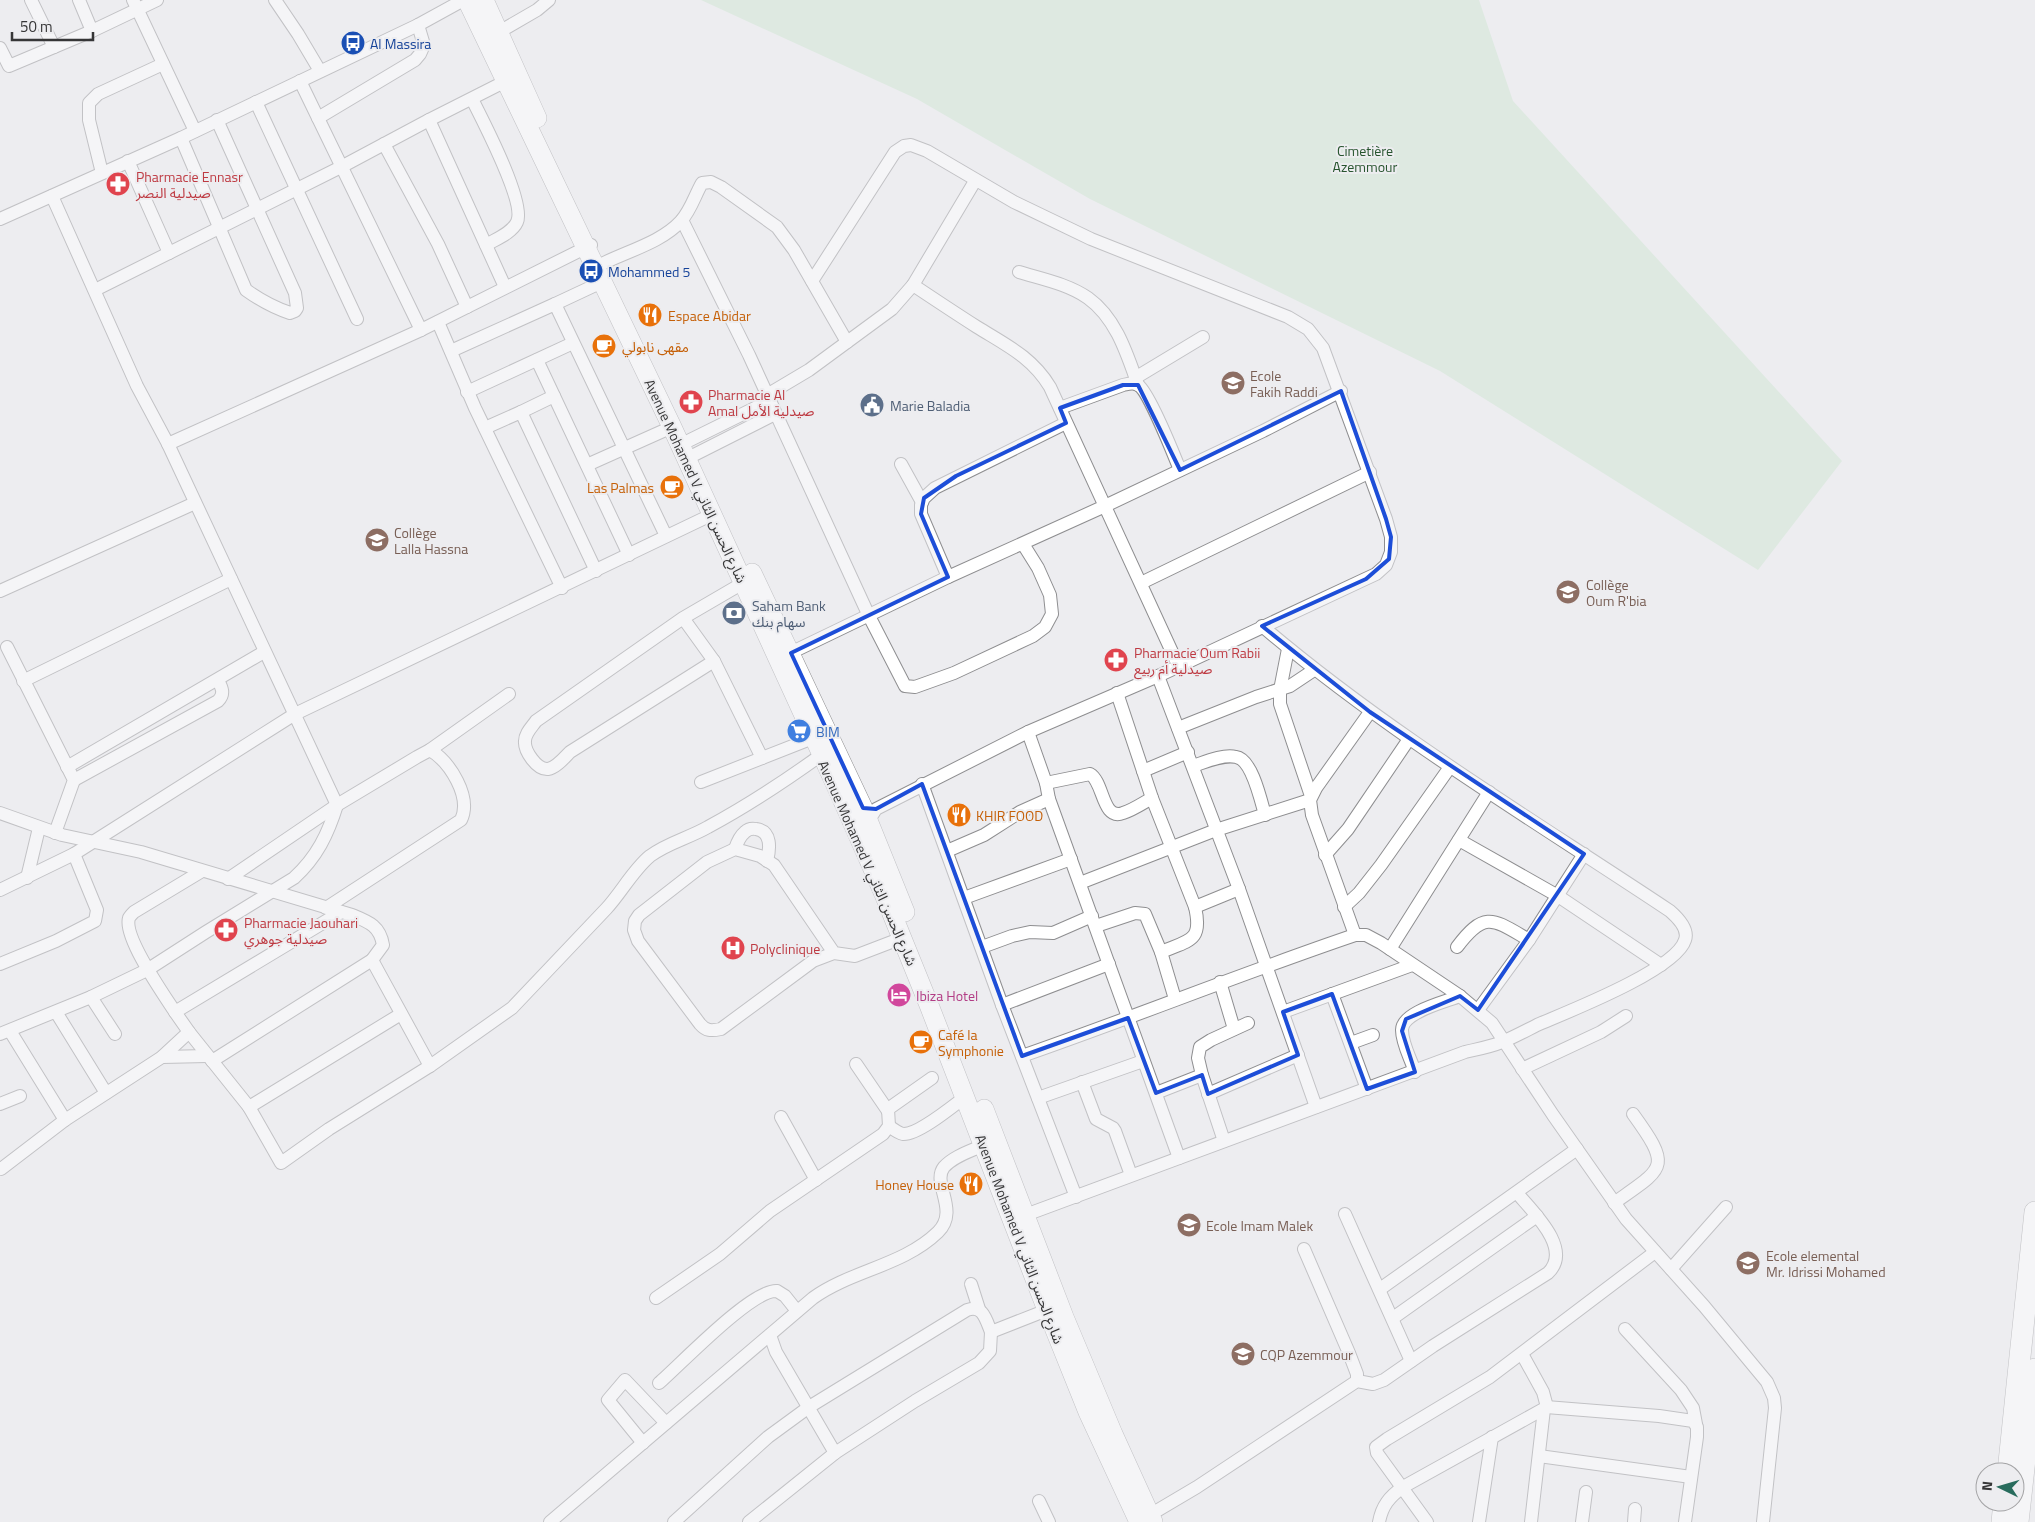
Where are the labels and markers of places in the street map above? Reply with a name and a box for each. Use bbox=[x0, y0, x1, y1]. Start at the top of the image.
bus stop icon: Al Massira bbox=[340, 30, 366, 56]
place label: Al Massira bbox=[370, 33, 431, 54]
place label: Pharmacie Ennasr صيدلية النصر bbox=[135, 166, 243, 203]
pharmacy icon: Pharmacie Ennasr صيدلية النصر bbox=[105, 171, 131, 197]
bus stop icon: Mohammed 5 bbox=[578, 258, 604, 284]
place label: Mohammed 5 bbox=[608, 261, 691, 282]
restaurant icon: Espace Abidar bbox=[637, 302, 663, 328]
place label: Espace Abidar bbox=[668, 305, 751, 326]
cafe icon: مقهى نابولي bbox=[591, 333, 617, 359]
place label: مقهى نابولي bbox=[622, 336, 689, 358]
place label: Ecole Fakih Raddi bbox=[1250, 365, 1318, 402]
school or university icon: Ecole Fakih Raddi bbox=[1220, 370, 1246, 396]
place label: Pharmacie Al Amal صيدلية الأمل bbox=[708, 384, 815, 421]
pharmacy icon: Pharmacie Al Amal صيدلية الأمل bbox=[678, 389, 704, 415]
public building icon: Marie Baladia bbox=[859, 392, 885, 418]
place label: Marie Baladia bbox=[890, 395, 970, 416]
cafe icon: Las Palmas bbox=[659, 474, 685, 500]
place label: Las Palmas bbox=[587, 477, 654, 498]
place label: Collège Lalla Hassna bbox=[394, 522, 468, 559]
school or university icon: Collège Lalla Hassna bbox=[364, 527, 390, 553]
place label: Collège Oum R'bia bbox=[1586, 574, 1646, 611]
school or university icon: Collège Oum R'bia bbox=[1555, 579, 1581, 605]
place label: Saham Bank سهام بنك bbox=[752, 595, 826, 633]
bank icon: Saham Bank سهام بنك bbox=[721, 600, 747, 626]
place label: Pharmacie Oum Rabii صيدلية أم ربيع bbox=[1134, 642, 1260, 680]
pharmacy icon: Pharmacie Oum Rabii صيدلية أم ربيع bbox=[1103, 647, 1129, 673]
supermarket icon: BIM bbox=[786, 718, 812, 744]
place label: BIM bbox=[816, 721, 840, 742]
restaurant icon: KHIR FOOD bbox=[946, 802, 972, 828]
place label: KHIR FOOD bbox=[976, 805, 1043, 826]
place label: Pharmacie Jaouhari صيدلية جوهري bbox=[244, 912, 358, 950]
pharmacy icon: Pharmacie Jaouhari صيدلية جوهري bbox=[213, 917, 239, 943]
hospital icon: Polyclinique bbox=[720, 935, 746, 961]
place label: Polyclinique bbox=[750, 938, 820, 959]
hotel icon: Ibiza Hotel bbox=[886, 982, 912, 1008]
place label: Ibiza Hotel bbox=[916, 985, 978, 1006]
place label: Café la Symphonie bbox=[938, 1024, 1004, 1061]
cafe icon: Café la Symphonie bbox=[908, 1029, 934, 1055]
restaurant icon: Honey House bbox=[958, 1171, 984, 1197]
place label: Honey House bbox=[875, 1174, 954, 1195]
school or university icon: Ecole Imam Malek bbox=[1176, 1212, 1202, 1238]
place label: Ecole Imam Malek bbox=[1206, 1215, 1313, 1236]
place label: Ecole elemental Mr. Idrissi Mohamed bbox=[1766, 1245, 1886, 1282]
school or university icon: Ecole elemental Mr. Idrissi Mohamed bbox=[1735, 1250, 1761, 1276]
school or university icon: CQP Azemmour bbox=[1230, 1341, 1256, 1367]
place label: CQP Azemmour bbox=[1260, 1344, 1353, 1365]

